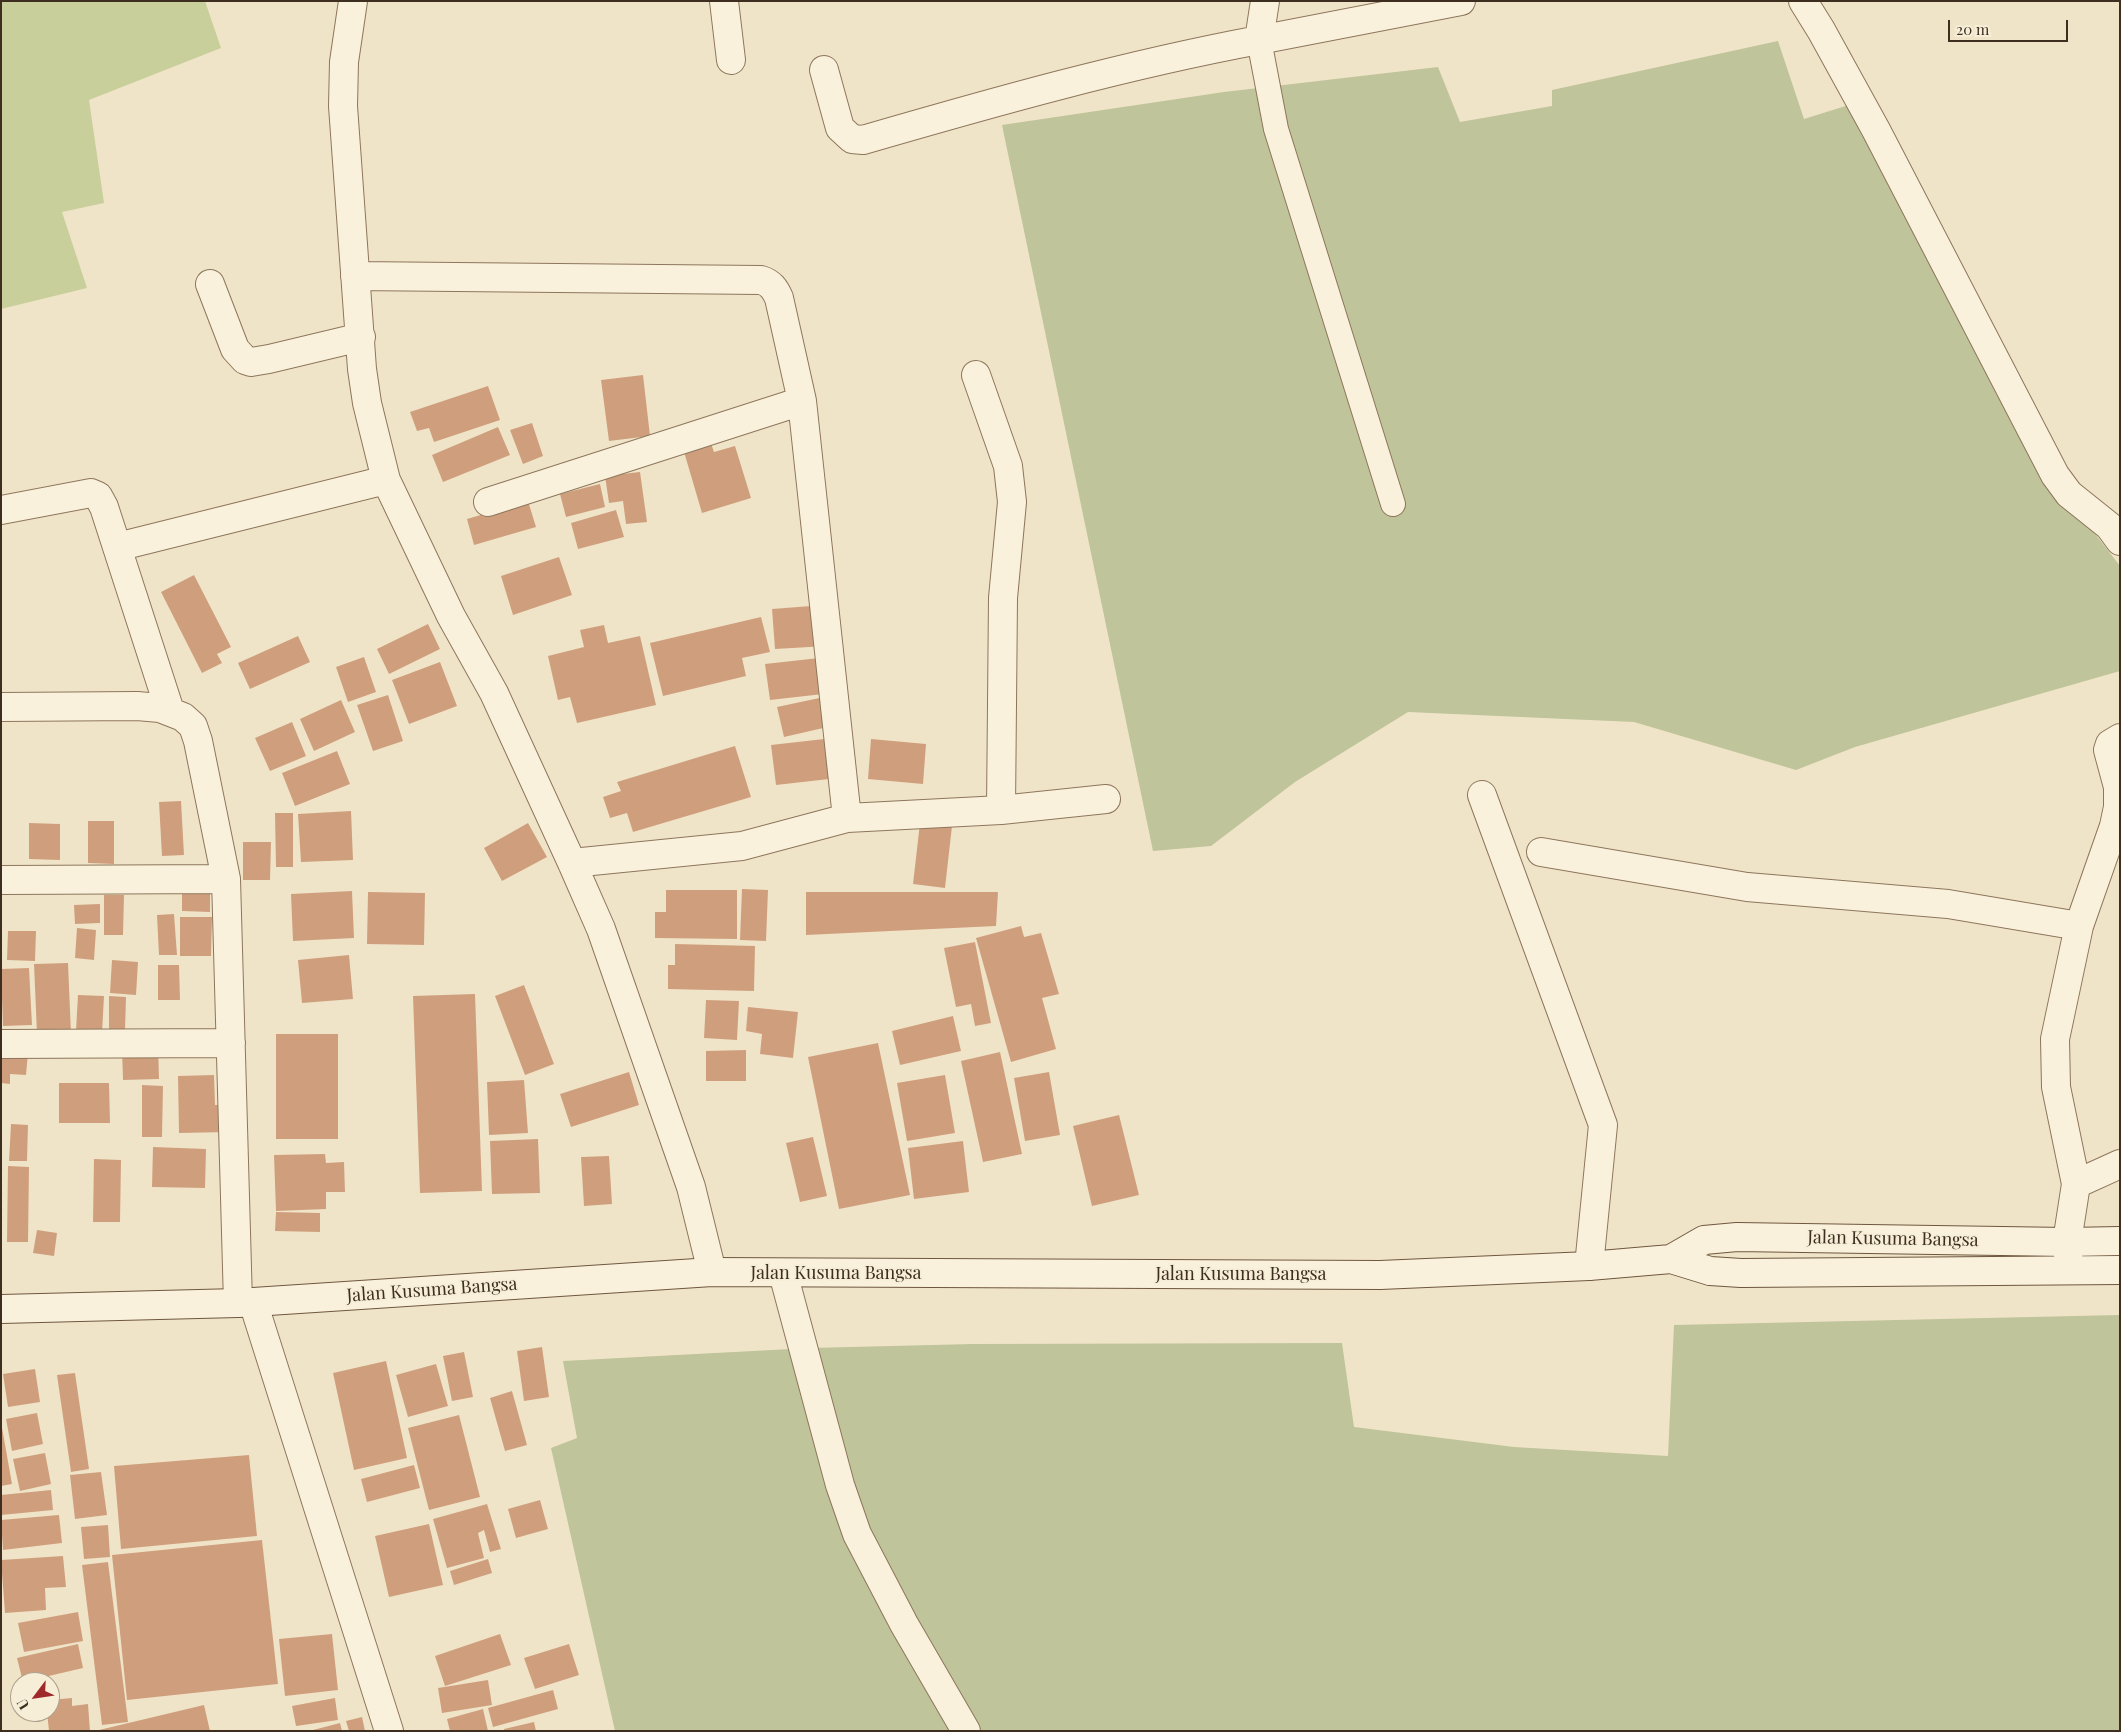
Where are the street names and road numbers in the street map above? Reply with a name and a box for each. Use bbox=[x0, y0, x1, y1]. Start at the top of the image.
street label: Jalan Kusuma Bangsa bbox=[1807, 1227, 1979, 1251]
street label: Jalan Kusuma Bangsa bbox=[750, 1262, 922, 1284]
street label: Jalan Kusuma Bangsa bbox=[1155, 1263, 1327, 1285]
street label: Jalan Kusuma Bangsa bbox=[346, 1273, 518, 1307]

